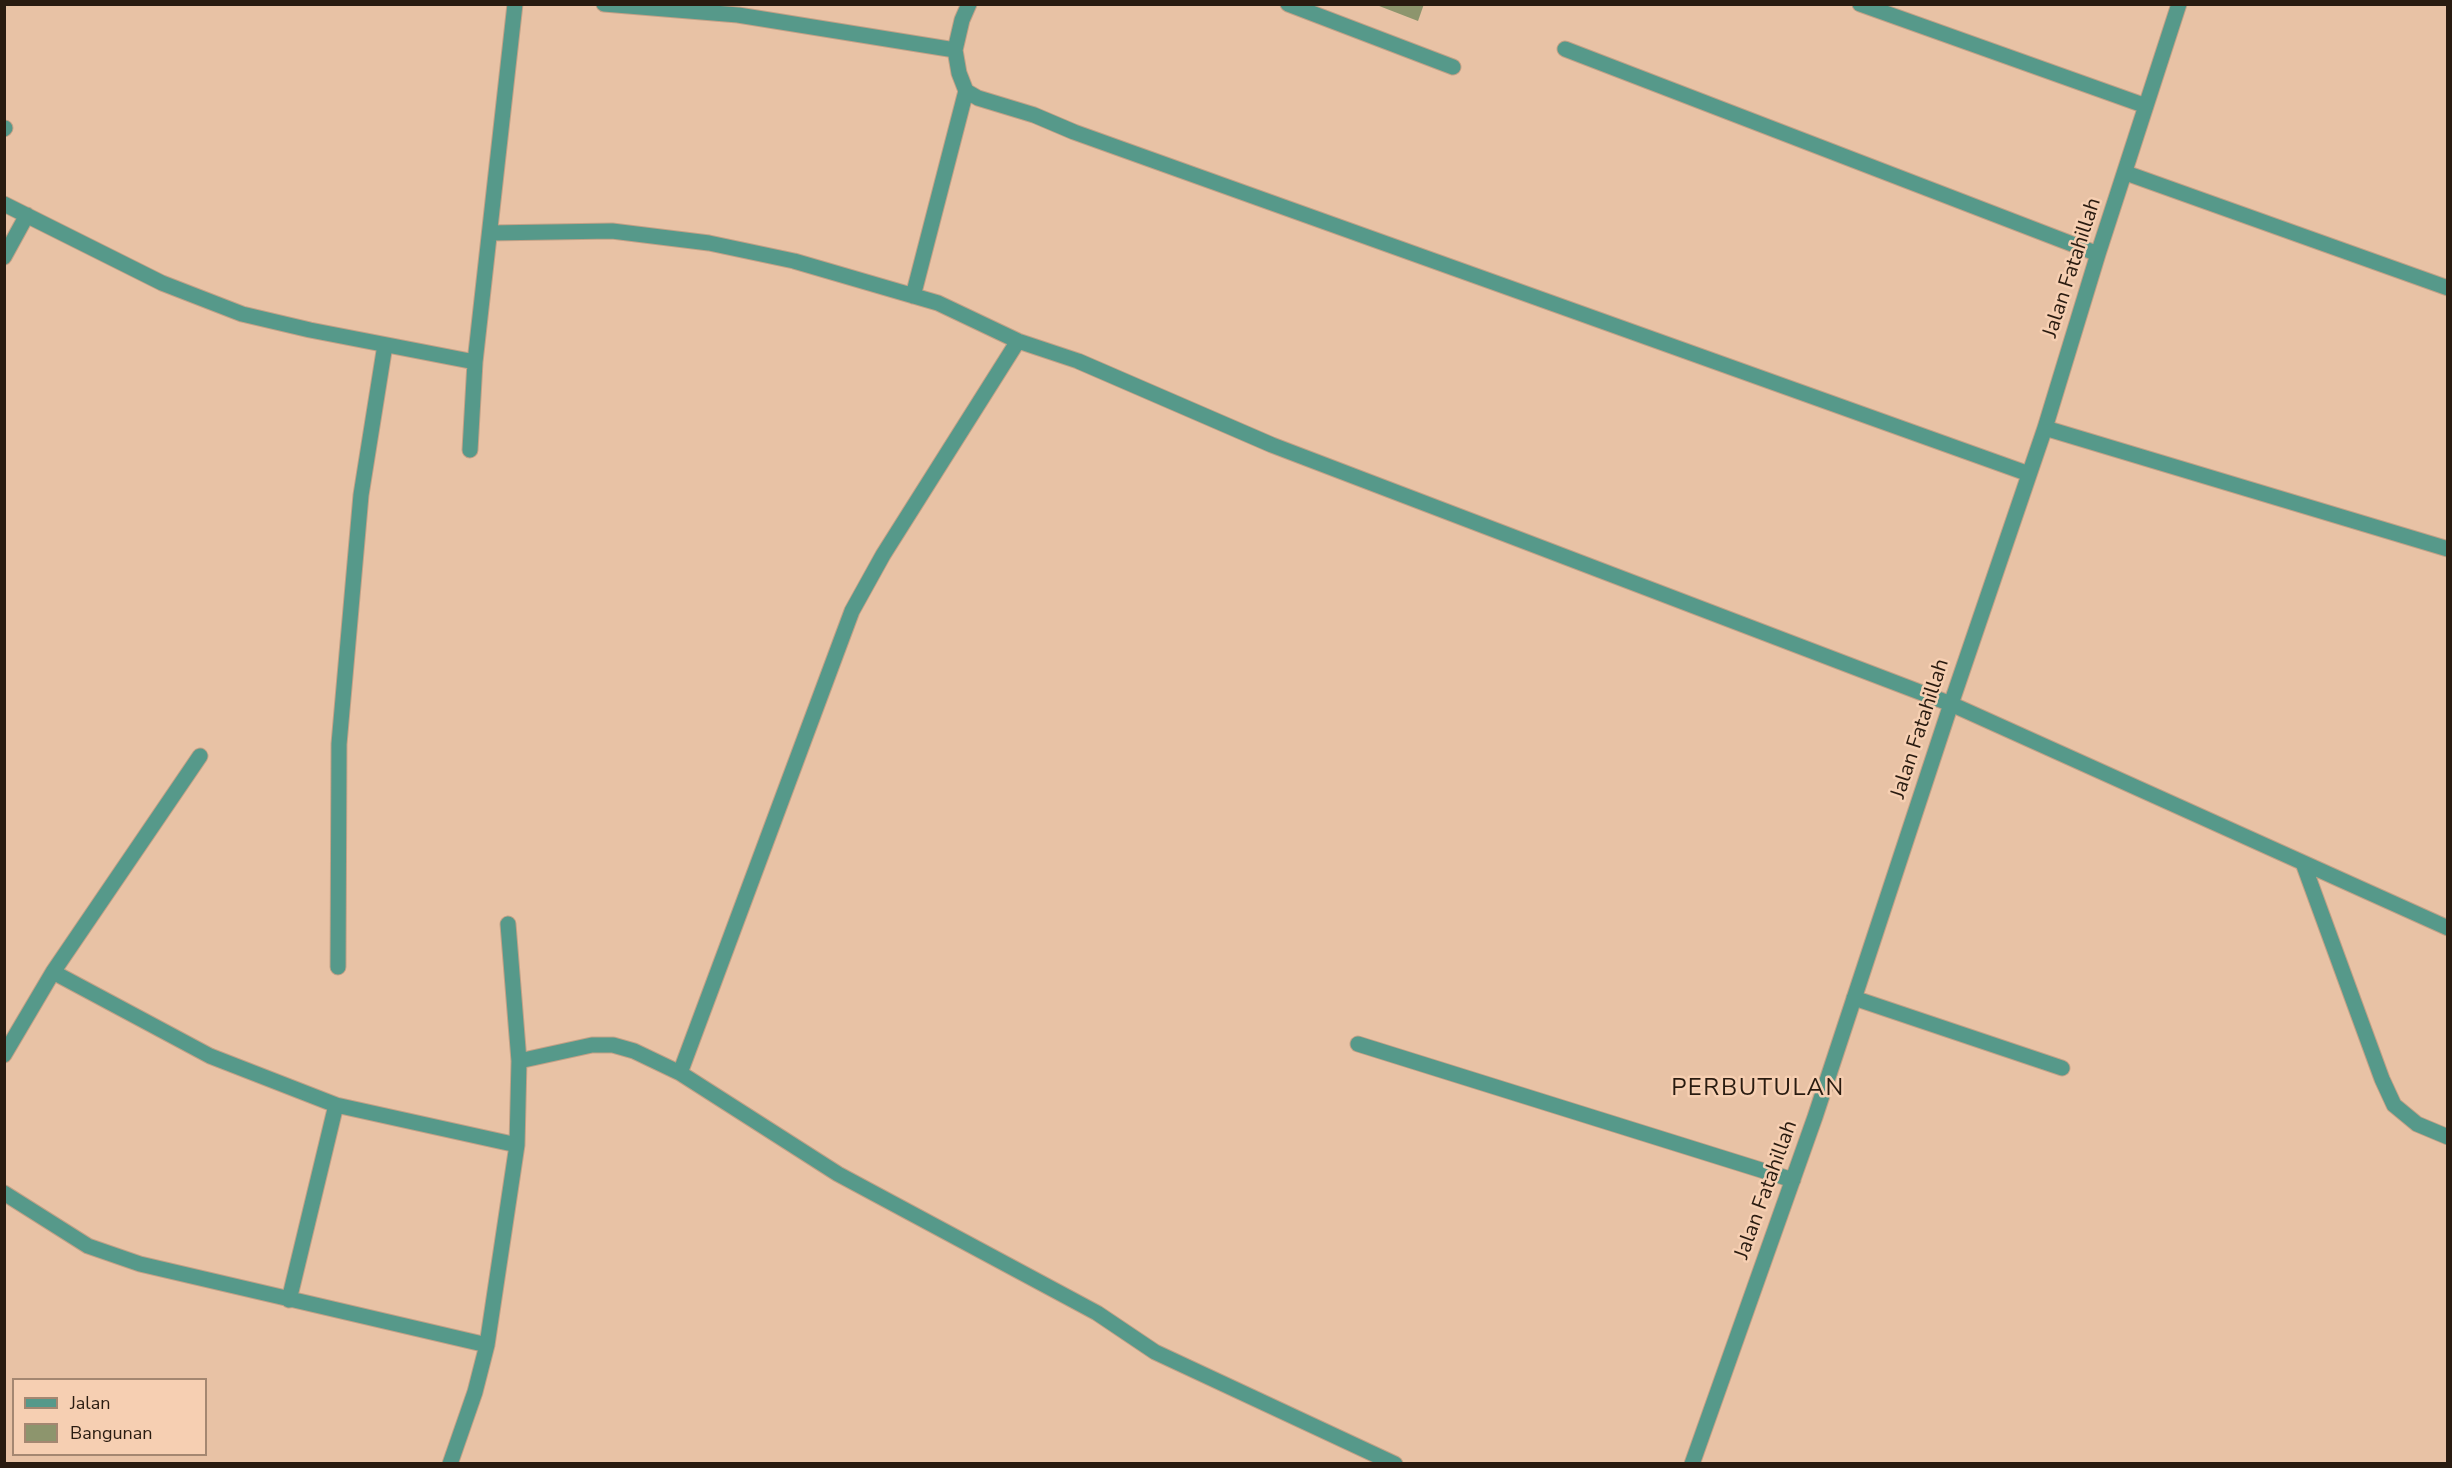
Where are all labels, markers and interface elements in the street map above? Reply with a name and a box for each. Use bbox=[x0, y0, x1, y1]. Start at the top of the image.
street label: Jalan Fatahillah bbox=[2039, 195, 2107, 341]
street label: Jalan Fatahillah bbox=[1887, 656, 1955, 802]
district label: PERBUTULAN bbox=[1671, 1075, 1845, 1103]
street label: Jalan Fatahillah bbox=[1730, 1117, 1804, 1263]
legend bbox=[12, 1378, 207, 1456]
text: Jalan bbox=[70, 1391, 110, 1415]
text: Bangunan bbox=[70, 1421, 153, 1445]

